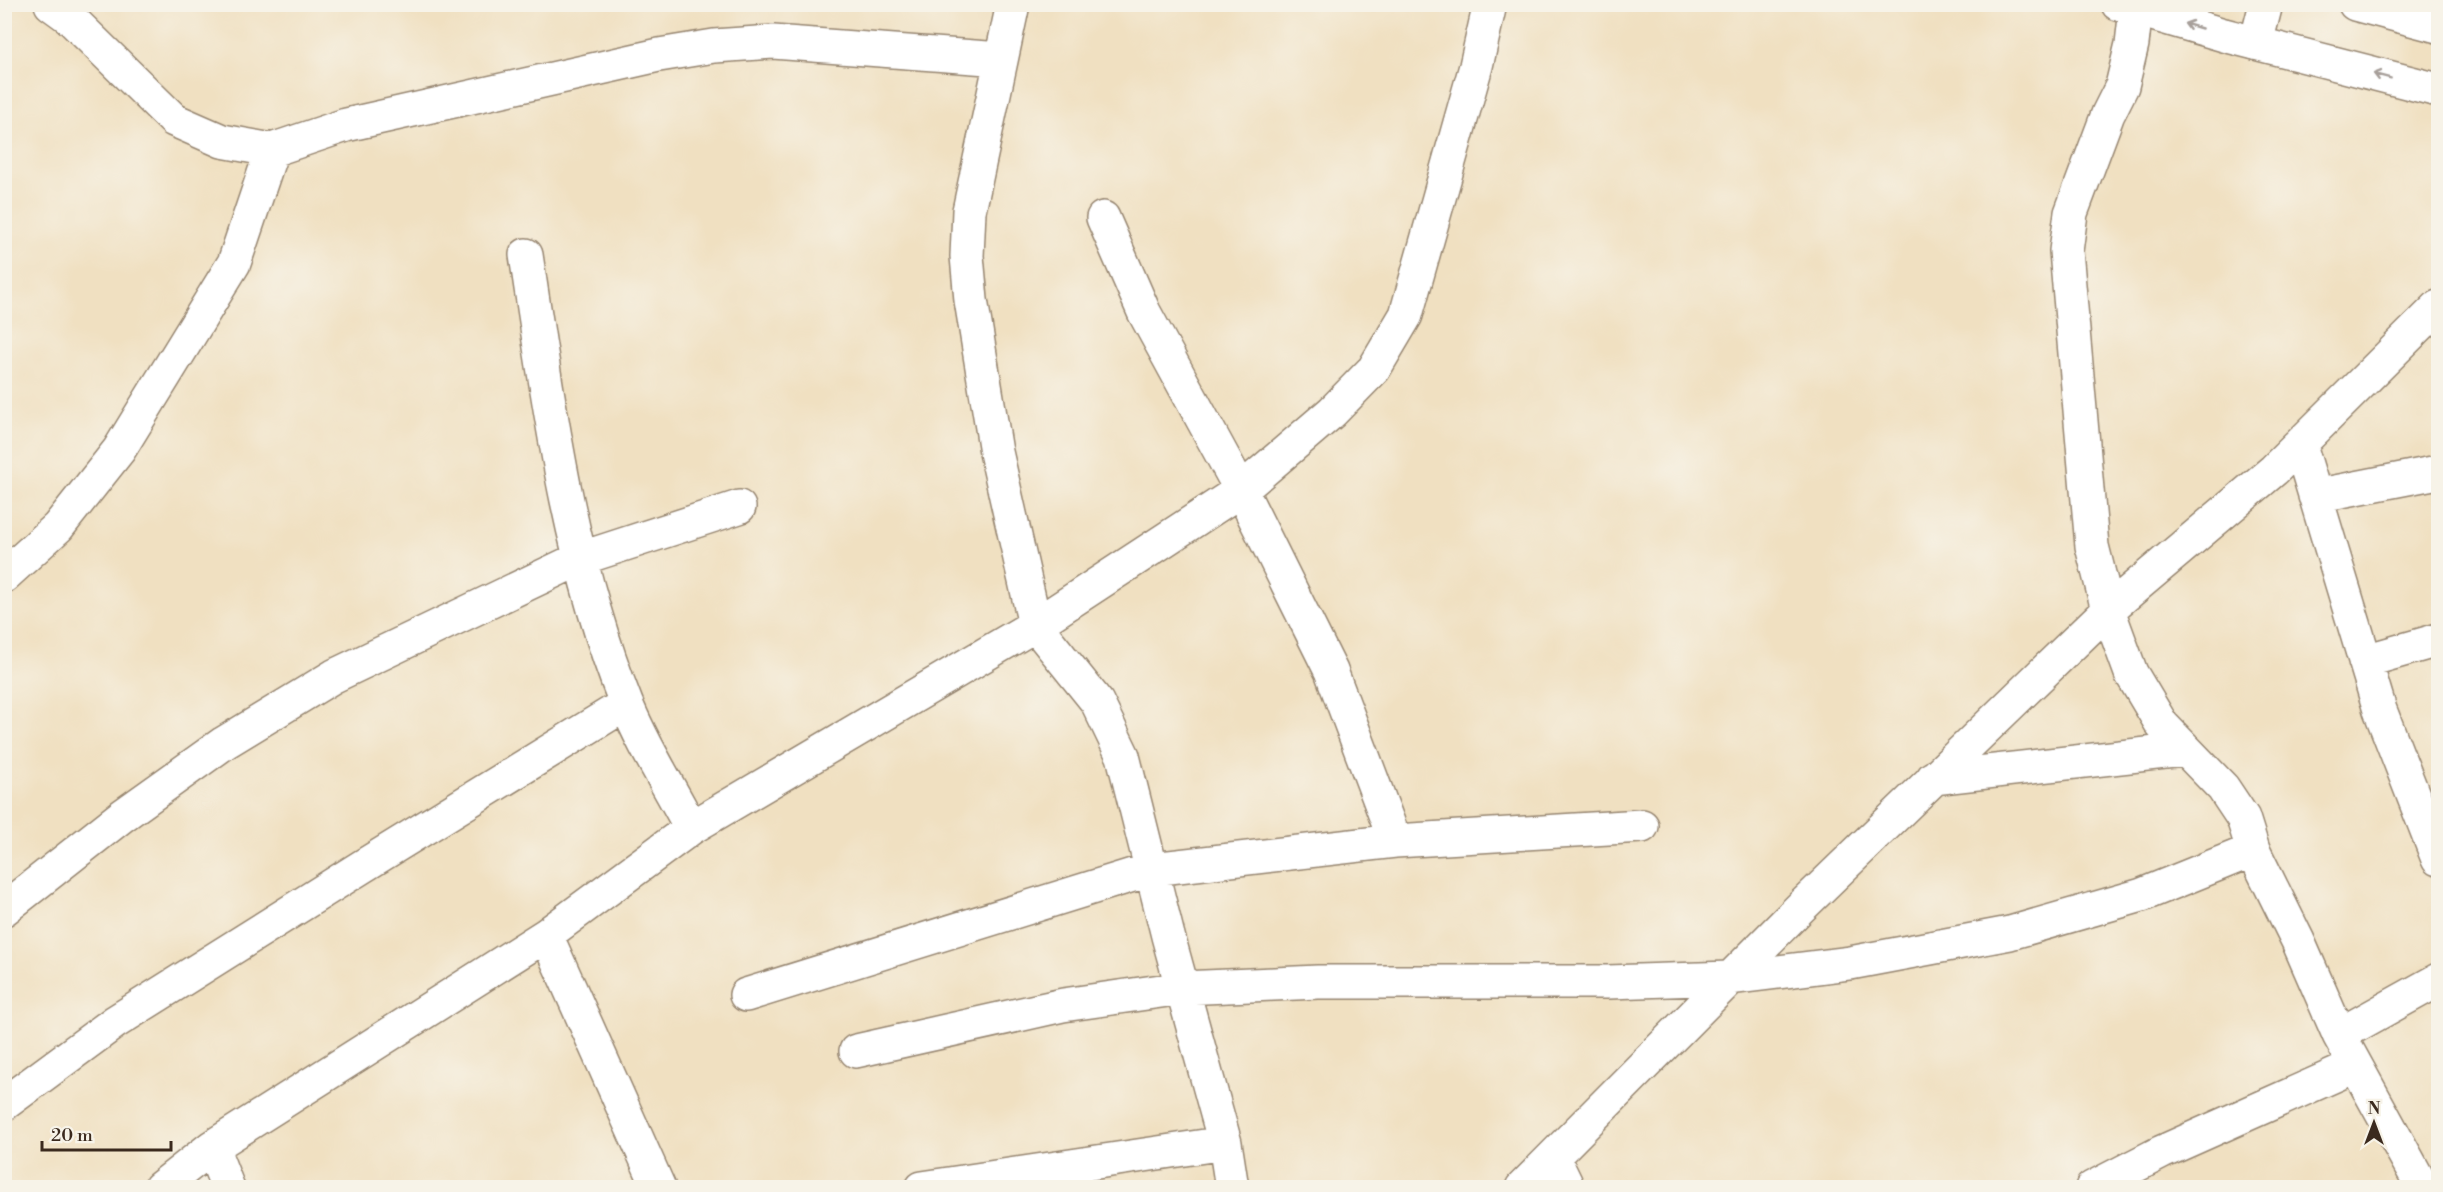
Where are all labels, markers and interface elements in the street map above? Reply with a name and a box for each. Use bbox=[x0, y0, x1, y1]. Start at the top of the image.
one-way arrow bbox=[2184, 20, 2203, 31]
one-way arrow bbox=[2373, 69, 2392, 81]
north arrow bbox=[2344, 1093, 2404, 1153]
text: N bbox=[2368, 1099, 2381, 1119]
scale bar bbox=[42, 1114, 171, 1152]
text: 20 m bbox=[51, 1124, 93, 1147]

